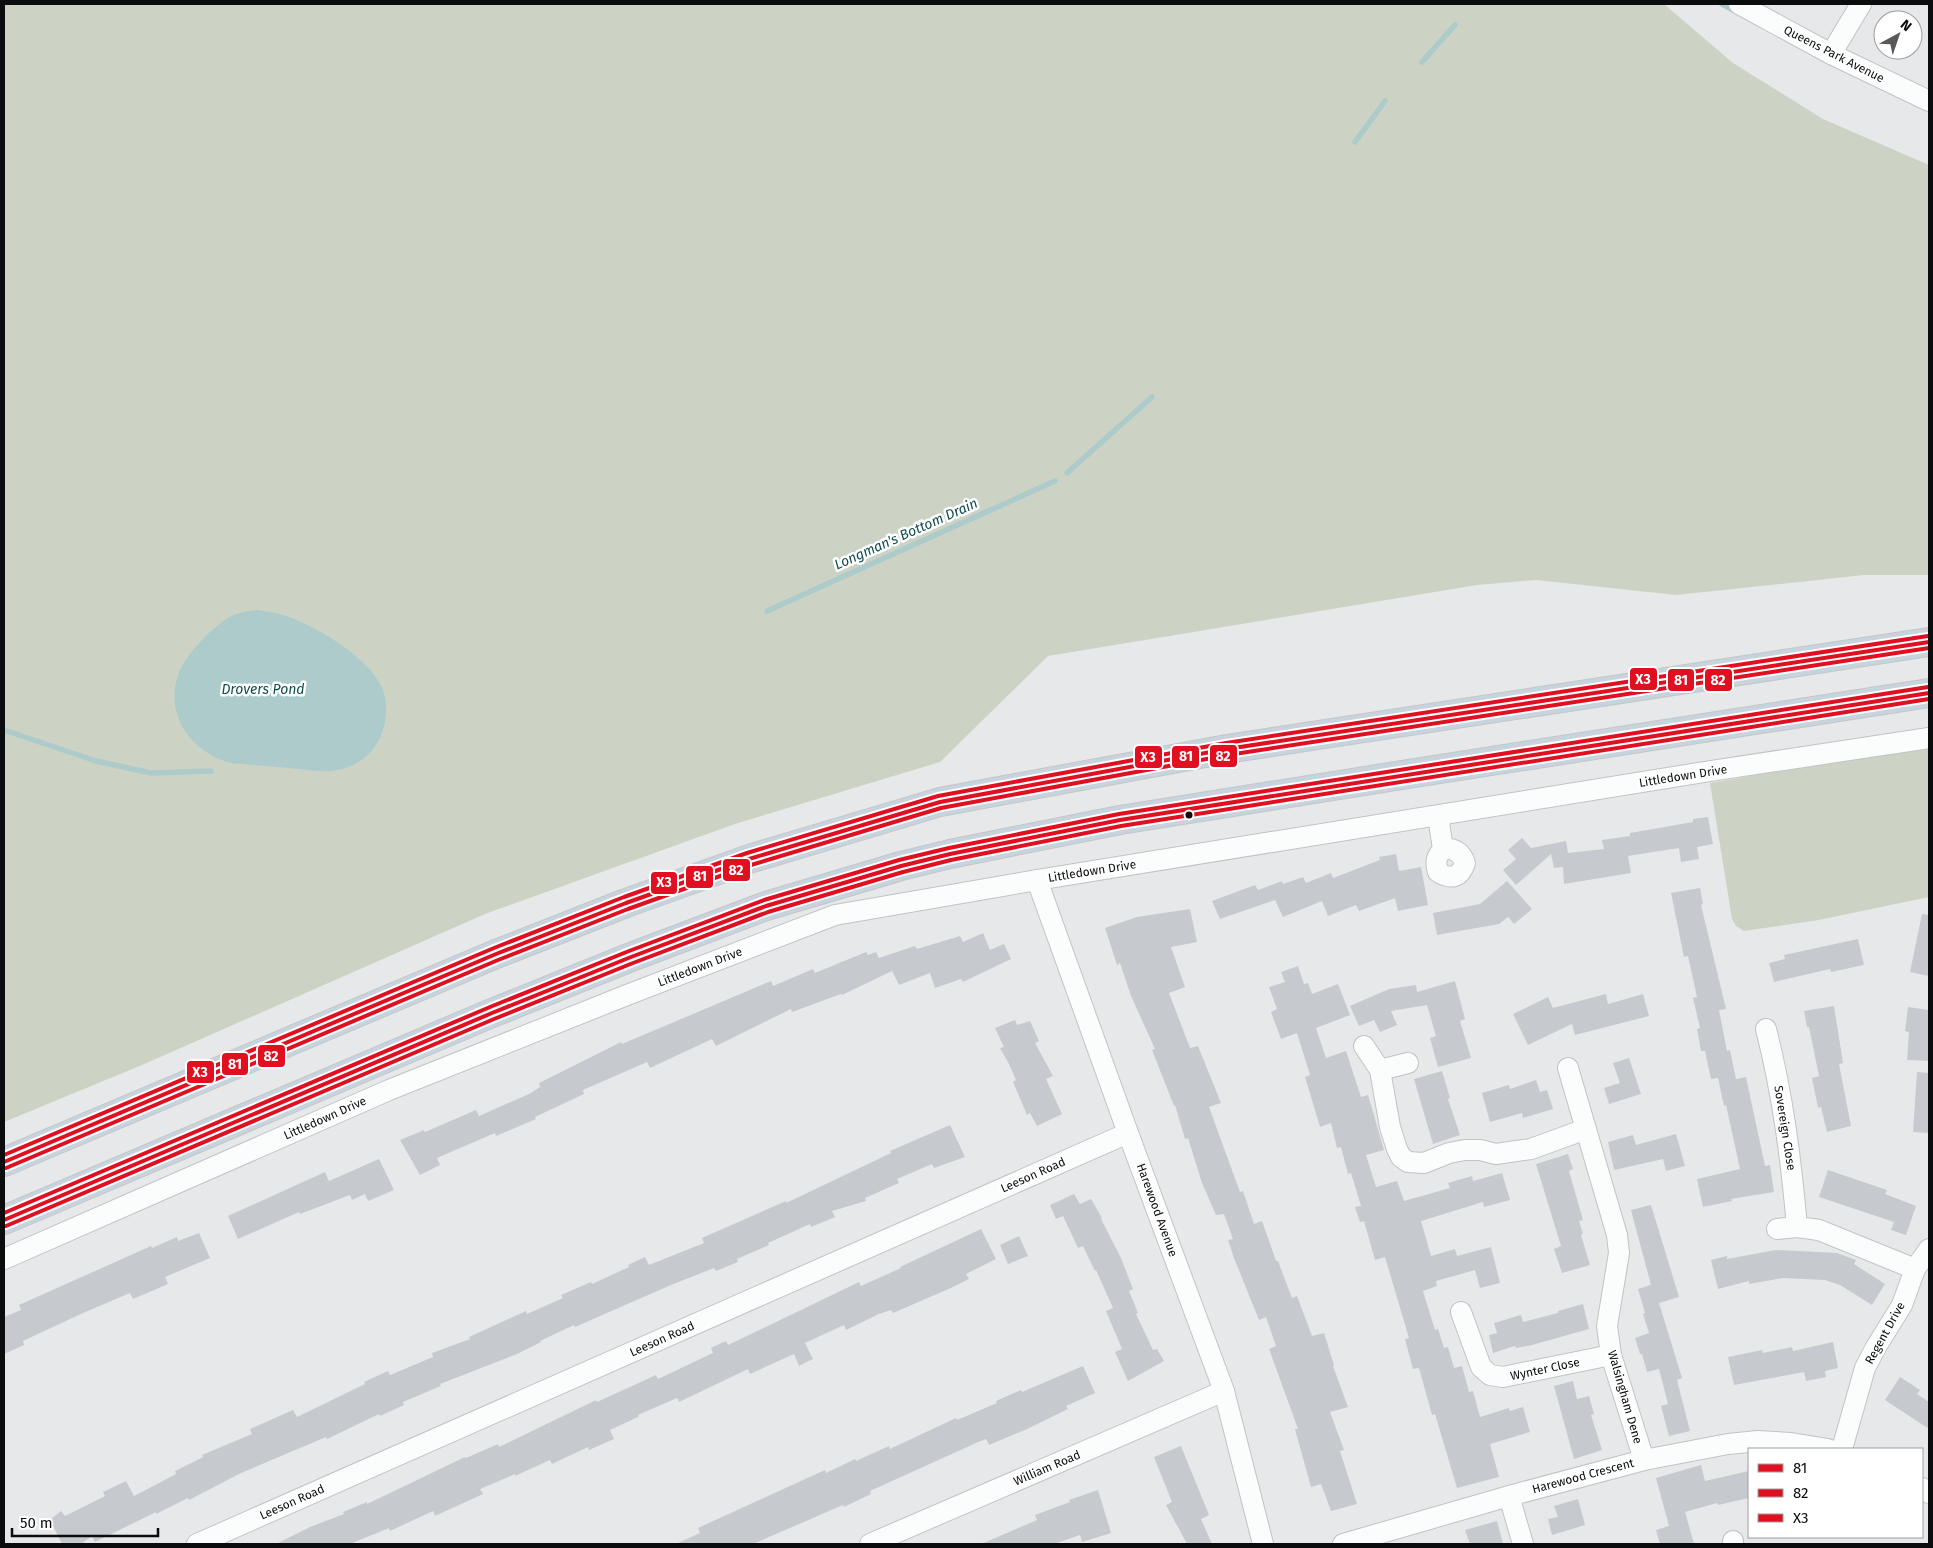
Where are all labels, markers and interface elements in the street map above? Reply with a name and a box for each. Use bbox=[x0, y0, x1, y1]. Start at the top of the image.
north arrow bbox=[1873, 10, 1923, 60]
text: N bbox=[1897, 16, 1915, 35]
street label: Queens Park Avenue bbox=[1781, 23, 1887, 85]
water label: Longman's Bottom Drain bbox=[832, 495, 980, 573]
line badge: X3 bbox=[1629, 667, 1658, 691]
line badge: 81 bbox=[1667, 668, 1695, 692]
line badge: 82 bbox=[1704, 668, 1733, 692]
text: X3 bbox=[1634, 671, 1651, 688]
text: 81 bbox=[1674, 672, 1688, 689]
text: 82 bbox=[1710, 672, 1726, 689]
water label: Drovers Pond bbox=[221, 681, 305, 698]
line badge: 82 bbox=[1209, 744, 1238, 768]
line badge: X3 bbox=[1134, 745, 1163, 769]
line badge: 81 bbox=[1171, 745, 1200, 769]
text: 81 bbox=[1179, 748, 1193, 765]
text: 82 bbox=[1215, 748, 1231, 765]
text: X3 bbox=[1139, 749, 1156, 766]
street label: Littledown Drive bbox=[1638, 762, 1728, 790]
unlabelled marker bbox=[1184, 810, 1194, 820]
street label: Littledown Drive bbox=[1047, 857, 1137, 885]
line badge: 82 bbox=[722, 858, 751, 882]
text: 82 bbox=[728, 862, 744, 879]
line badge: 81 bbox=[685, 865, 714, 889]
text: 81 bbox=[693, 868, 707, 885]
line badge: X3 bbox=[650, 871, 678, 895]
text: X3 bbox=[655, 874, 672, 891]
street label: Littledown Drive bbox=[656, 945, 744, 989]
line badge: 82 bbox=[257, 1044, 286, 1068]
text: 82 bbox=[263, 1048, 279, 1065]
line badge: 81 bbox=[221, 1052, 249, 1076]
text: 81 bbox=[228, 1056, 242, 1073]
line badge: X3 bbox=[186, 1060, 215, 1084]
text: X3 bbox=[191, 1064, 208, 1081]
street label: Sovereign Close bbox=[1771, 1085, 1799, 1171]
street label: Littledown Drive bbox=[281, 1093, 369, 1143]
street label: Leeson Road bbox=[999, 1155, 1067, 1195]
street label: Harewood Avenue bbox=[1134, 1161, 1180, 1259]
street label: Regent Drive bbox=[1862, 1299, 1908, 1367]
street label: Leeson Road bbox=[628, 1319, 696, 1359]
street label: Walsingham Dene bbox=[1605, 1349, 1645, 1445]
street label: Wynter Close bbox=[1509, 1355, 1581, 1383]
street label: William Road bbox=[1011, 1448, 1083, 1488]
legend bbox=[1748, 1448, 1923, 1538]
street label: Harewood Crescent bbox=[1531, 1456, 1636, 1496]
text: 81 bbox=[1793, 1459, 1807, 1477]
street label: Leeson Road bbox=[258, 1482, 326, 1522]
text: 82 bbox=[1793, 1484, 1809, 1502]
scale bar bbox=[12, 1506, 159, 1538]
text: X3 bbox=[1793, 1509, 1809, 1527]
text: 50 m bbox=[20, 1514, 53, 1532]

